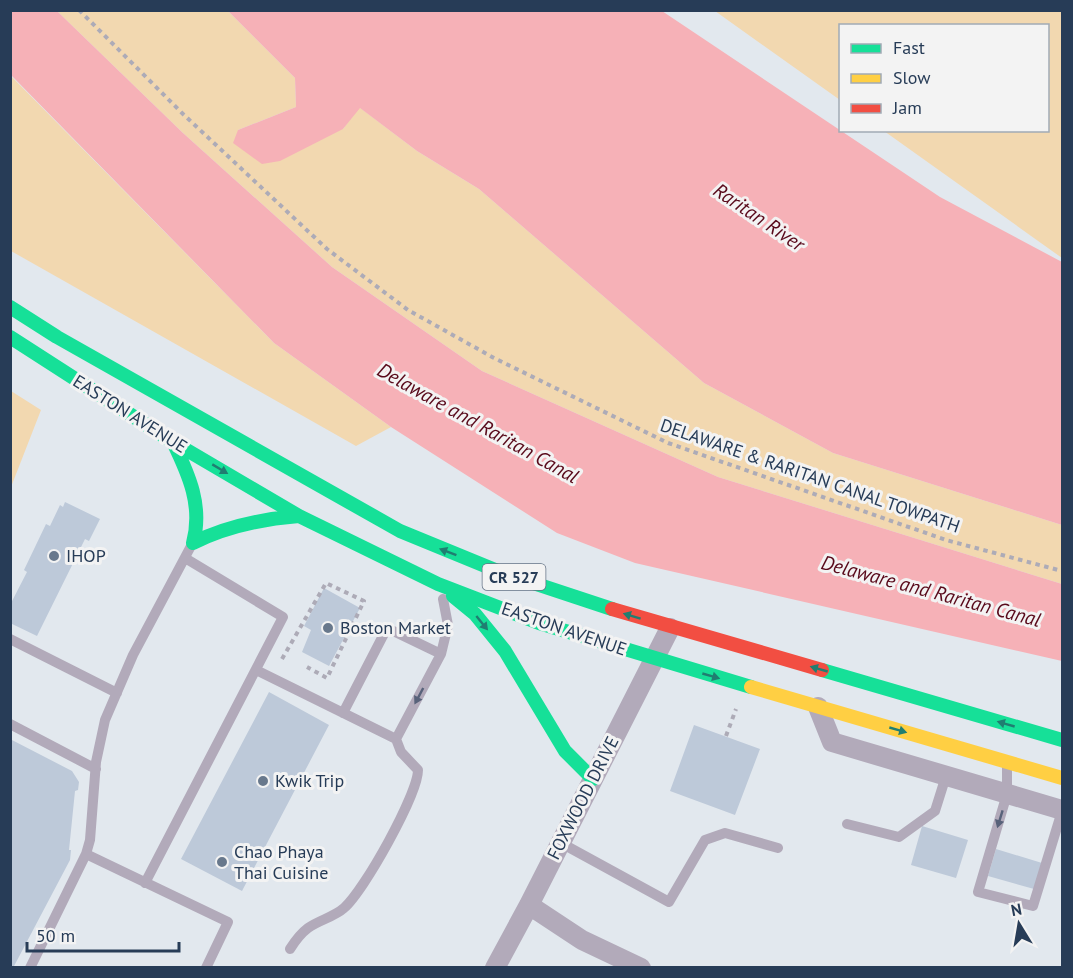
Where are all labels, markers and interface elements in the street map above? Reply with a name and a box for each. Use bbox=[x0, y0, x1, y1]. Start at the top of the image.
legend bbox=[839, 24, 1049, 132]
text: Fast bbox=[893, 36, 925, 59]
text: Slow bbox=[893, 66, 931, 89]
text: Jam bbox=[892, 96, 922, 119]
water label: Raritan River bbox=[708, 177, 811, 258]
water label: Delaware and Raritan Canal bbox=[373, 357, 584, 490]
street label: EASTON AVENUE bbox=[69, 369, 192, 458]
street label: DELAWARE & RARITAN CANAL TOWPATH bbox=[657, 413, 963, 538]
one-way arrow bbox=[212, 464, 228, 475]
place label: IHOP bbox=[66, 544, 106, 567]
one-way arrow bbox=[438, 547, 456, 557]
marker: IHOP bbox=[47, 549, 61, 563]
water label: Delaware and Raritan Canal bbox=[818, 549, 1044, 633]
road number: CR 527 bbox=[482, 564, 546, 590]
street label: EASTON AVENUE bbox=[499, 596, 630, 661]
one-way arrow bbox=[623, 611, 641, 620]
one-way arrow bbox=[475, 615, 488, 630]
place label: Boston Market bbox=[340, 616, 451, 639]
marker: Boston Market bbox=[321, 621, 335, 635]
one-way arrow bbox=[810, 664, 828, 673]
one-way arrow bbox=[702, 672, 720, 681]
one-way arrow bbox=[414, 688, 424, 705]
one-way arrow bbox=[997, 719, 1015, 728]
one-way arrow bbox=[889, 726, 907, 735]
street label: FOXWOOD DRIVE bbox=[542, 732, 623, 863]
place label: Kwik Trip bbox=[275, 769, 344, 792]
marker: Kwik Trip bbox=[256, 774, 270, 788]
one-way arrow bbox=[995, 810, 1004, 828]
place label: Chao Phaya Thai Cuisine bbox=[234, 840, 328, 884]
marker: Chao Phaya Thai Cuisine bbox=[215, 855, 229, 869]
north arrow bbox=[989, 894, 1049, 954]
text: N bbox=[1009, 898, 1023, 920]
scale bar bbox=[27, 915, 178, 953]
text: 50 m bbox=[36, 924, 75, 947]

